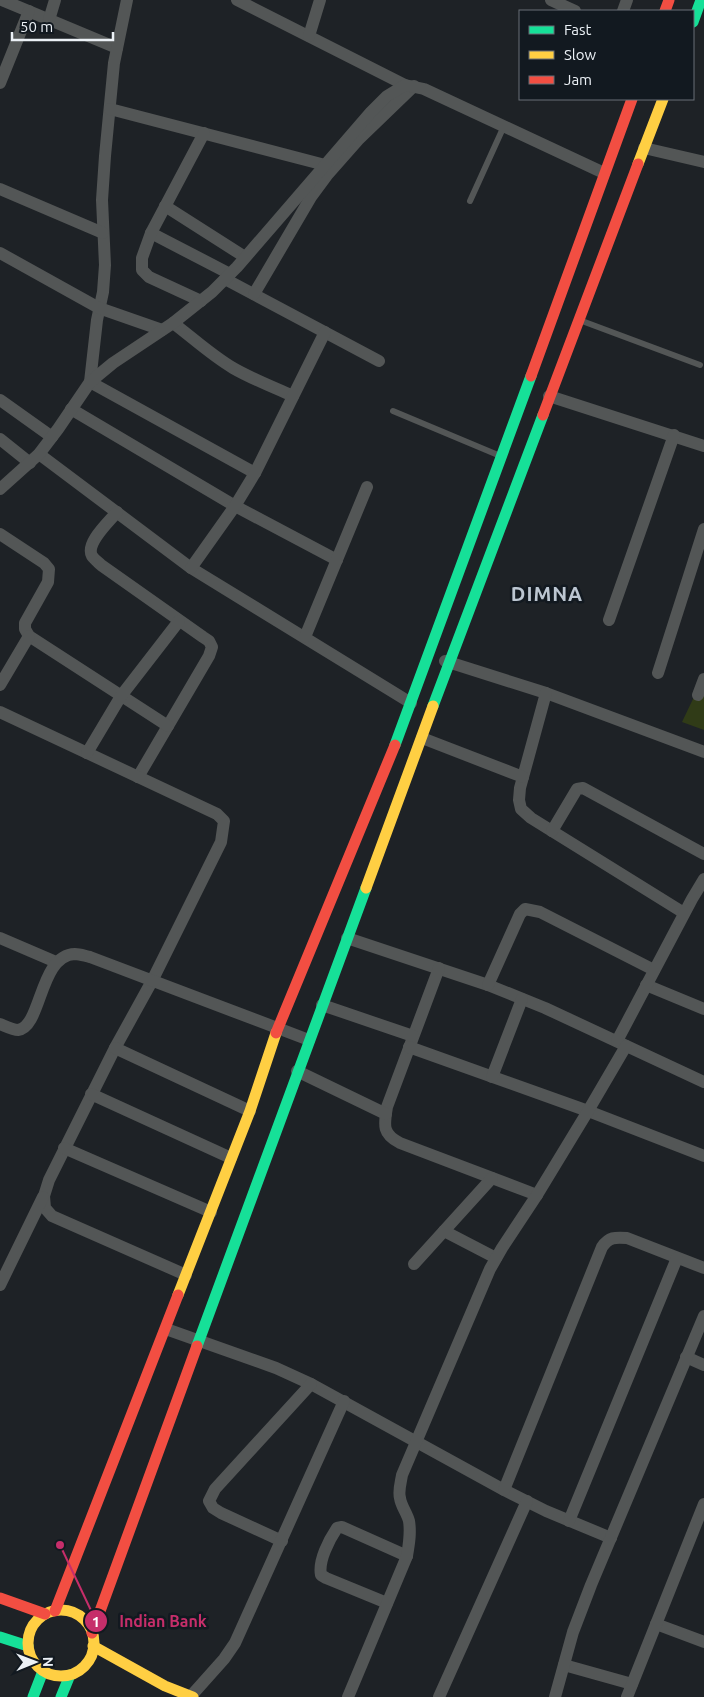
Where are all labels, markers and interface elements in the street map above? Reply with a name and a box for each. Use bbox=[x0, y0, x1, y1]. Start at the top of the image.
scale bar bbox=[12, 10, 114, 42]
legend bbox=[519, 10, 694, 100]
text: 50 m bbox=[20, 18, 53, 35]
text: Fast bbox=[564, 21, 592, 38]
text: Slow bbox=[564, 46, 597, 63]
text: Jam bbox=[564, 71, 592, 88]
district label: DIMNA bbox=[511, 582, 583, 605]
callout: Indian Bank bbox=[84, 1606, 216, 1637]
text: Indian Bank bbox=[119, 1612, 207, 1630]
text: 1 bbox=[92, 1613, 100, 1630]
north arrow bbox=[10, 1637, 60, 1687]
text: N bbox=[40, 1656, 56, 1667]

